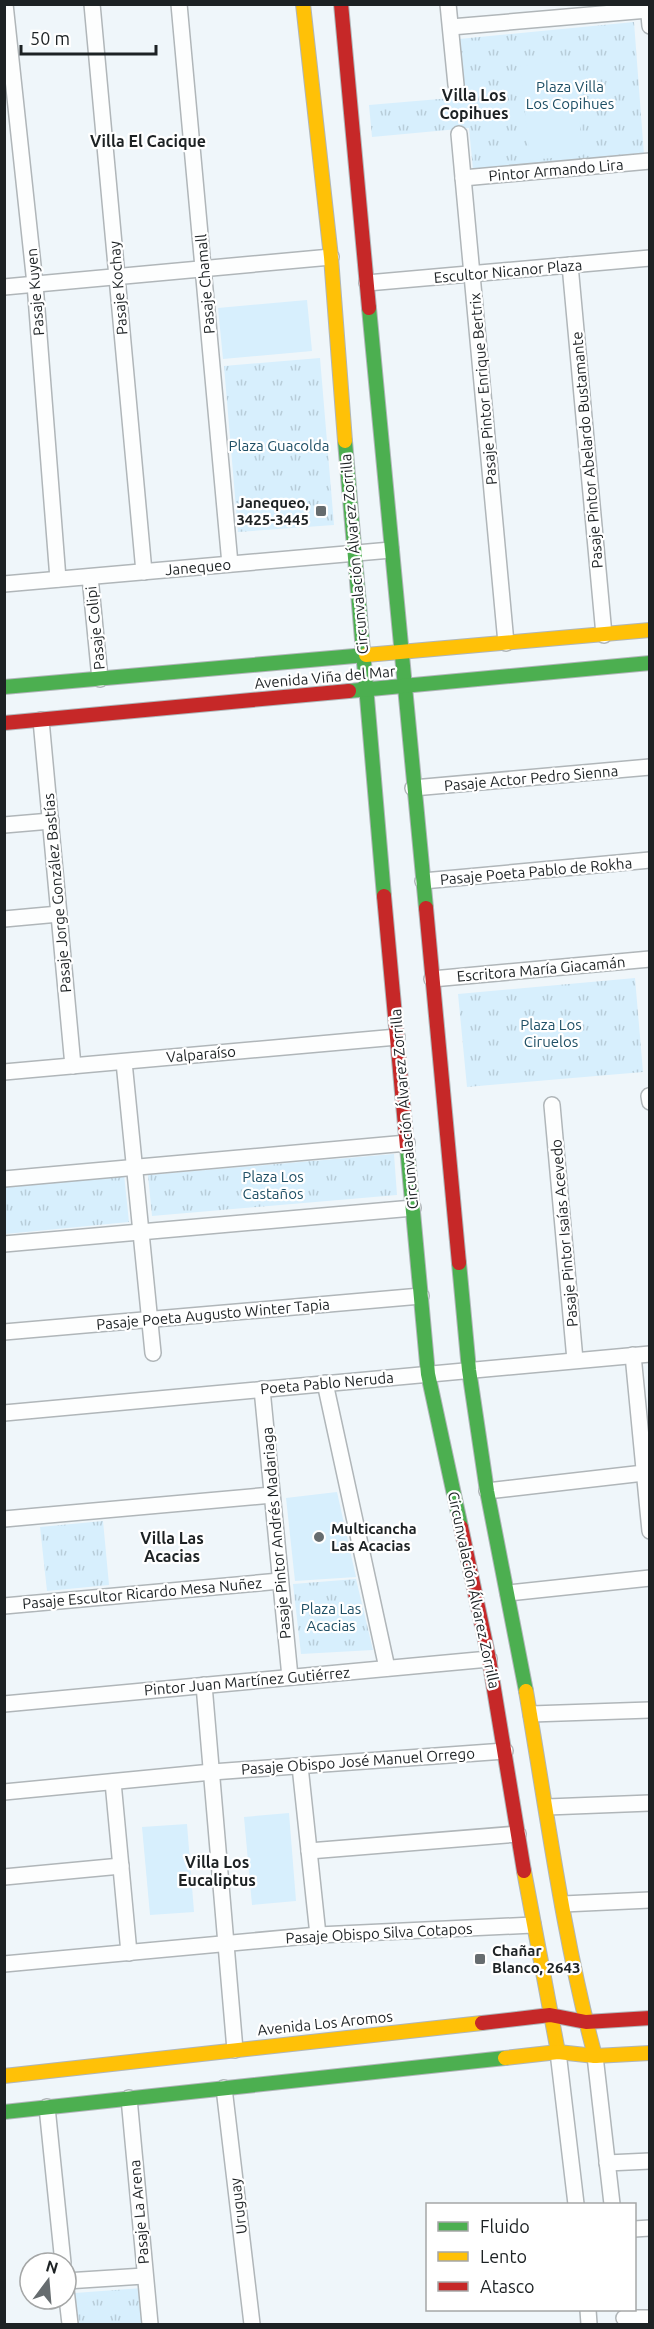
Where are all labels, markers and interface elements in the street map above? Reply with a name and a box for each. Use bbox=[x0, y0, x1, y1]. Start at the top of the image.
scale bar bbox=[21, 18, 156, 56]
text: 50 m bbox=[30, 28, 70, 48]
park label: Plaza Villa Los Copihues bbox=[526, 78, 614, 112]
district label: Villa Los Copihues bbox=[439, 86, 509, 122]
district label: Villa El Cacique bbox=[90, 132, 206, 150]
street label: Pintor Armando Lira bbox=[488, 156, 624, 184]
street label: Pasaje Chamall bbox=[192, 233, 218, 335]
street label: Pasaje Kochay bbox=[105, 240, 131, 336]
street label: Pasaje Kuyen bbox=[23, 248, 47, 336]
street label: Escultor Nicanor Plaza bbox=[433, 256, 583, 286]
street label: Pasaje Pintor Enrique Bertrix bbox=[466, 292, 500, 486]
street label: Pasaje Pintor Abelardo Bustamante bbox=[568, 331, 606, 569]
park label: Plaza Guacolda bbox=[229, 437, 330, 454]
street label: Circunvalación Álvarez Zorrilla bbox=[337, 453, 371, 655]
place label: Janequeo, 3425-3445 bbox=[236, 494, 309, 528]
marker: Janequeo, 3425-3445 bbox=[314, 504, 328, 518]
street label: Janequeo bbox=[164, 556, 232, 578]
street label: Pasaje Colipi bbox=[82, 585, 108, 671]
street label: Avenida Viña del Mar bbox=[254, 662, 397, 692]
street label: Pasaje Actor Pedro Sienna bbox=[443, 762, 619, 794]
street label: Pasaje Jorge González Bastías bbox=[40, 793, 74, 993]
street label: Pasaje Poeta Pablo de Rokha bbox=[439, 854, 633, 888]
street label: Escritora María Giacamán bbox=[456, 953, 626, 985]
street label: Circunvalación Álvarez Zorrilla bbox=[387, 1008, 421, 1210]
park label: Plaza Los Ciruelos bbox=[520, 1016, 582, 1050]
street label: Valparaíso bbox=[166, 1042, 236, 1066]
street label: Pasaje Pintor Isaías Acevedo bbox=[547, 1138, 581, 1328]
park label: Plaza Los Castaños bbox=[242, 1168, 304, 1202]
street label: Pasaje Poeta Augusto Winter Tapia bbox=[96, 1295, 330, 1333]
street label: Poeta Pablo Neruda bbox=[259, 1369, 395, 1397]
street label: Pasaje Pintor Andrés Madariaga bbox=[258, 1426, 294, 1640]
street label: Circunvalación Álvarez Zorrilla bbox=[445, 1490, 503, 1690]
place label: Multicancha Las Acacias bbox=[331, 1520, 417, 1554]
district label: Villa Las Acacias bbox=[140, 1529, 204, 1565]
marker: Multicancha Las Acacias bbox=[312, 1530, 326, 1544]
street label: Pasaje Escultor Ricardo Mesa Nuñez bbox=[21, 1574, 263, 1612]
park label: Plaza Las Acacias bbox=[301, 1600, 361, 1634]
street label: Pintor Juan Martínez Gutiérrez bbox=[143, 1664, 351, 1698]
street label: Pasaje Obispo José Manuel Orrego bbox=[241, 1744, 475, 1778]
district label: Villa Los Eucaliptus bbox=[178, 1853, 256, 1889]
street label: Pasaje Obispo Silva Cotapos bbox=[285, 1920, 473, 1946]
place label: Chañar Blanco, 2643 bbox=[492, 1942, 580, 1976]
marker: Chañar Blanco, 2643 bbox=[473, 1952, 487, 1966]
street label: Avenida Los Aromos bbox=[256, 2007, 394, 2039]
street label: Pasaje La Arena bbox=[126, 2159, 152, 2265]
street label: Uruguay bbox=[226, 2177, 250, 2235]
legend bbox=[426, 2203, 636, 2311]
text: Fluido bbox=[480, 2216, 530, 2236]
text: Lento bbox=[480, 2246, 527, 2266]
north arrow bbox=[18, 2251, 78, 2311]
text: N bbox=[44, 2256, 60, 2277]
text: Atasco bbox=[480, 2276, 535, 2296]

